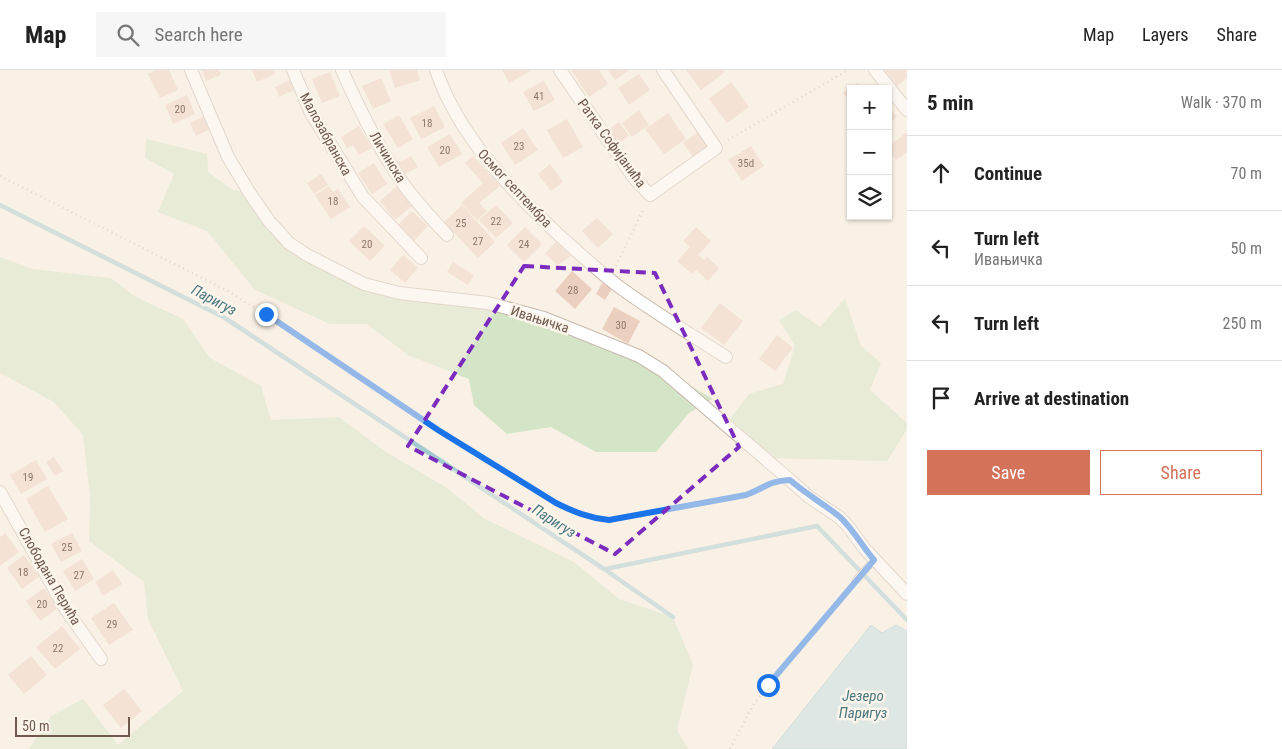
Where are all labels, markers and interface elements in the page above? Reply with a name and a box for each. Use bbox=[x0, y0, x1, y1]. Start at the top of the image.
search box bbox=[96, 12, 446, 57]
text: Map bbox=[25, 21, 66, 49]
icon: search bbox=[114, 21, 142, 49]
text: Search here bbox=[154, 23, 243, 46]
text: Map bbox=[1083, 24, 1114, 45]
text: Layers bbox=[1142, 24, 1189, 45]
text: Share bbox=[1217, 24, 1257, 45]
map controls bbox=[847, 85, 892, 220]
button: + bbox=[847, 85, 892, 130]
street label: Малозабранска bbox=[297, 90, 355, 178]
house number: 41 bbox=[534, 90, 544, 103]
text: 5 min bbox=[927, 91, 974, 115]
text: Walk · 370 m bbox=[1181, 93, 1262, 112]
street label: Ратка Софијанића bbox=[575, 96, 649, 190]
house number: 20 bbox=[175, 103, 185, 116]
house number: 18 bbox=[422, 117, 432, 130]
street label: Личинска bbox=[367, 129, 409, 185]
button: − bbox=[847, 130, 892, 175]
house number: 23 bbox=[514, 140, 524, 153]
house number: 20 bbox=[440, 144, 450, 157]
street label: Осмог септембра bbox=[475, 146, 555, 230]
house number: 35d bbox=[738, 157, 754, 170]
icon: ahead bbox=[927, 159, 955, 187]
text: Continue bbox=[974, 162, 1042, 185]
text: 70 m bbox=[1230, 164, 1262, 183]
button: layers bbox=[847, 175, 892, 220]
house number: 18 bbox=[328, 195, 338, 208]
house number: 22 bbox=[491, 215, 501, 228]
house number: 25 bbox=[456, 217, 466, 230]
text: Turn left bbox=[974, 227, 1039, 250]
icon: left bbox=[927, 234, 955, 262]
house number: 27 bbox=[473, 235, 483, 248]
house number: 20 bbox=[362, 238, 372, 251]
house number: 24 bbox=[519, 238, 530, 251]
text: 50 m bbox=[1230, 239, 1262, 258]
text: Ивањичка bbox=[974, 250, 1043, 269]
water label: Паригуз bbox=[188, 281, 240, 319]
house number: 28 bbox=[568, 284, 578, 297]
street label: Ивањичка bbox=[509, 302, 571, 336]
route end bbox=[255, 303, 278, 326]
icon: left bbox=[927, 309, 955, 337]
text: Turn left bbox=[974, 312, 1039, 335]
text: 250 m bbox=[1223, 314, 1262, 333]
house number: 30 bbox=[616, 319, 626, 332]
icon: arrive bbox=[927, 384, 955, 412]
text: Arrive at destination bbox=[974, 387, 1129, 410]
button: Save bbox=[927, 450, 1090, 495]
button: Share bbox=[1100, 450, 1262, 495]
house number: 19 bbox=[23, 471, 33, 484]
water label: Паригуз bbox=[529, 500, 579, 542]
street label: Слободана Перића bbox=[16, 525, 84, 627]
house number: 25 bbox=[62, 541, 72, 554]
house number: 18 bbox=[18, 566, 28, 579]
house number: 27 bbox=[74, 569, 84, 582]
house number: 20 bbox=[37, 598, 47, 611]
house number: 29 bbox=[107, 618, 117, 631]
house number: 22 bbox=[53, 642, 63, 655]
route start bbox=[757, 674, 780, 697]
water label: Језеро Паригуз bbox=[839, 687, 887, 722]
scale bar bbox=[15, 714, 130, 737]
text: 50 m bbox=[22, 718, 50, 734]

